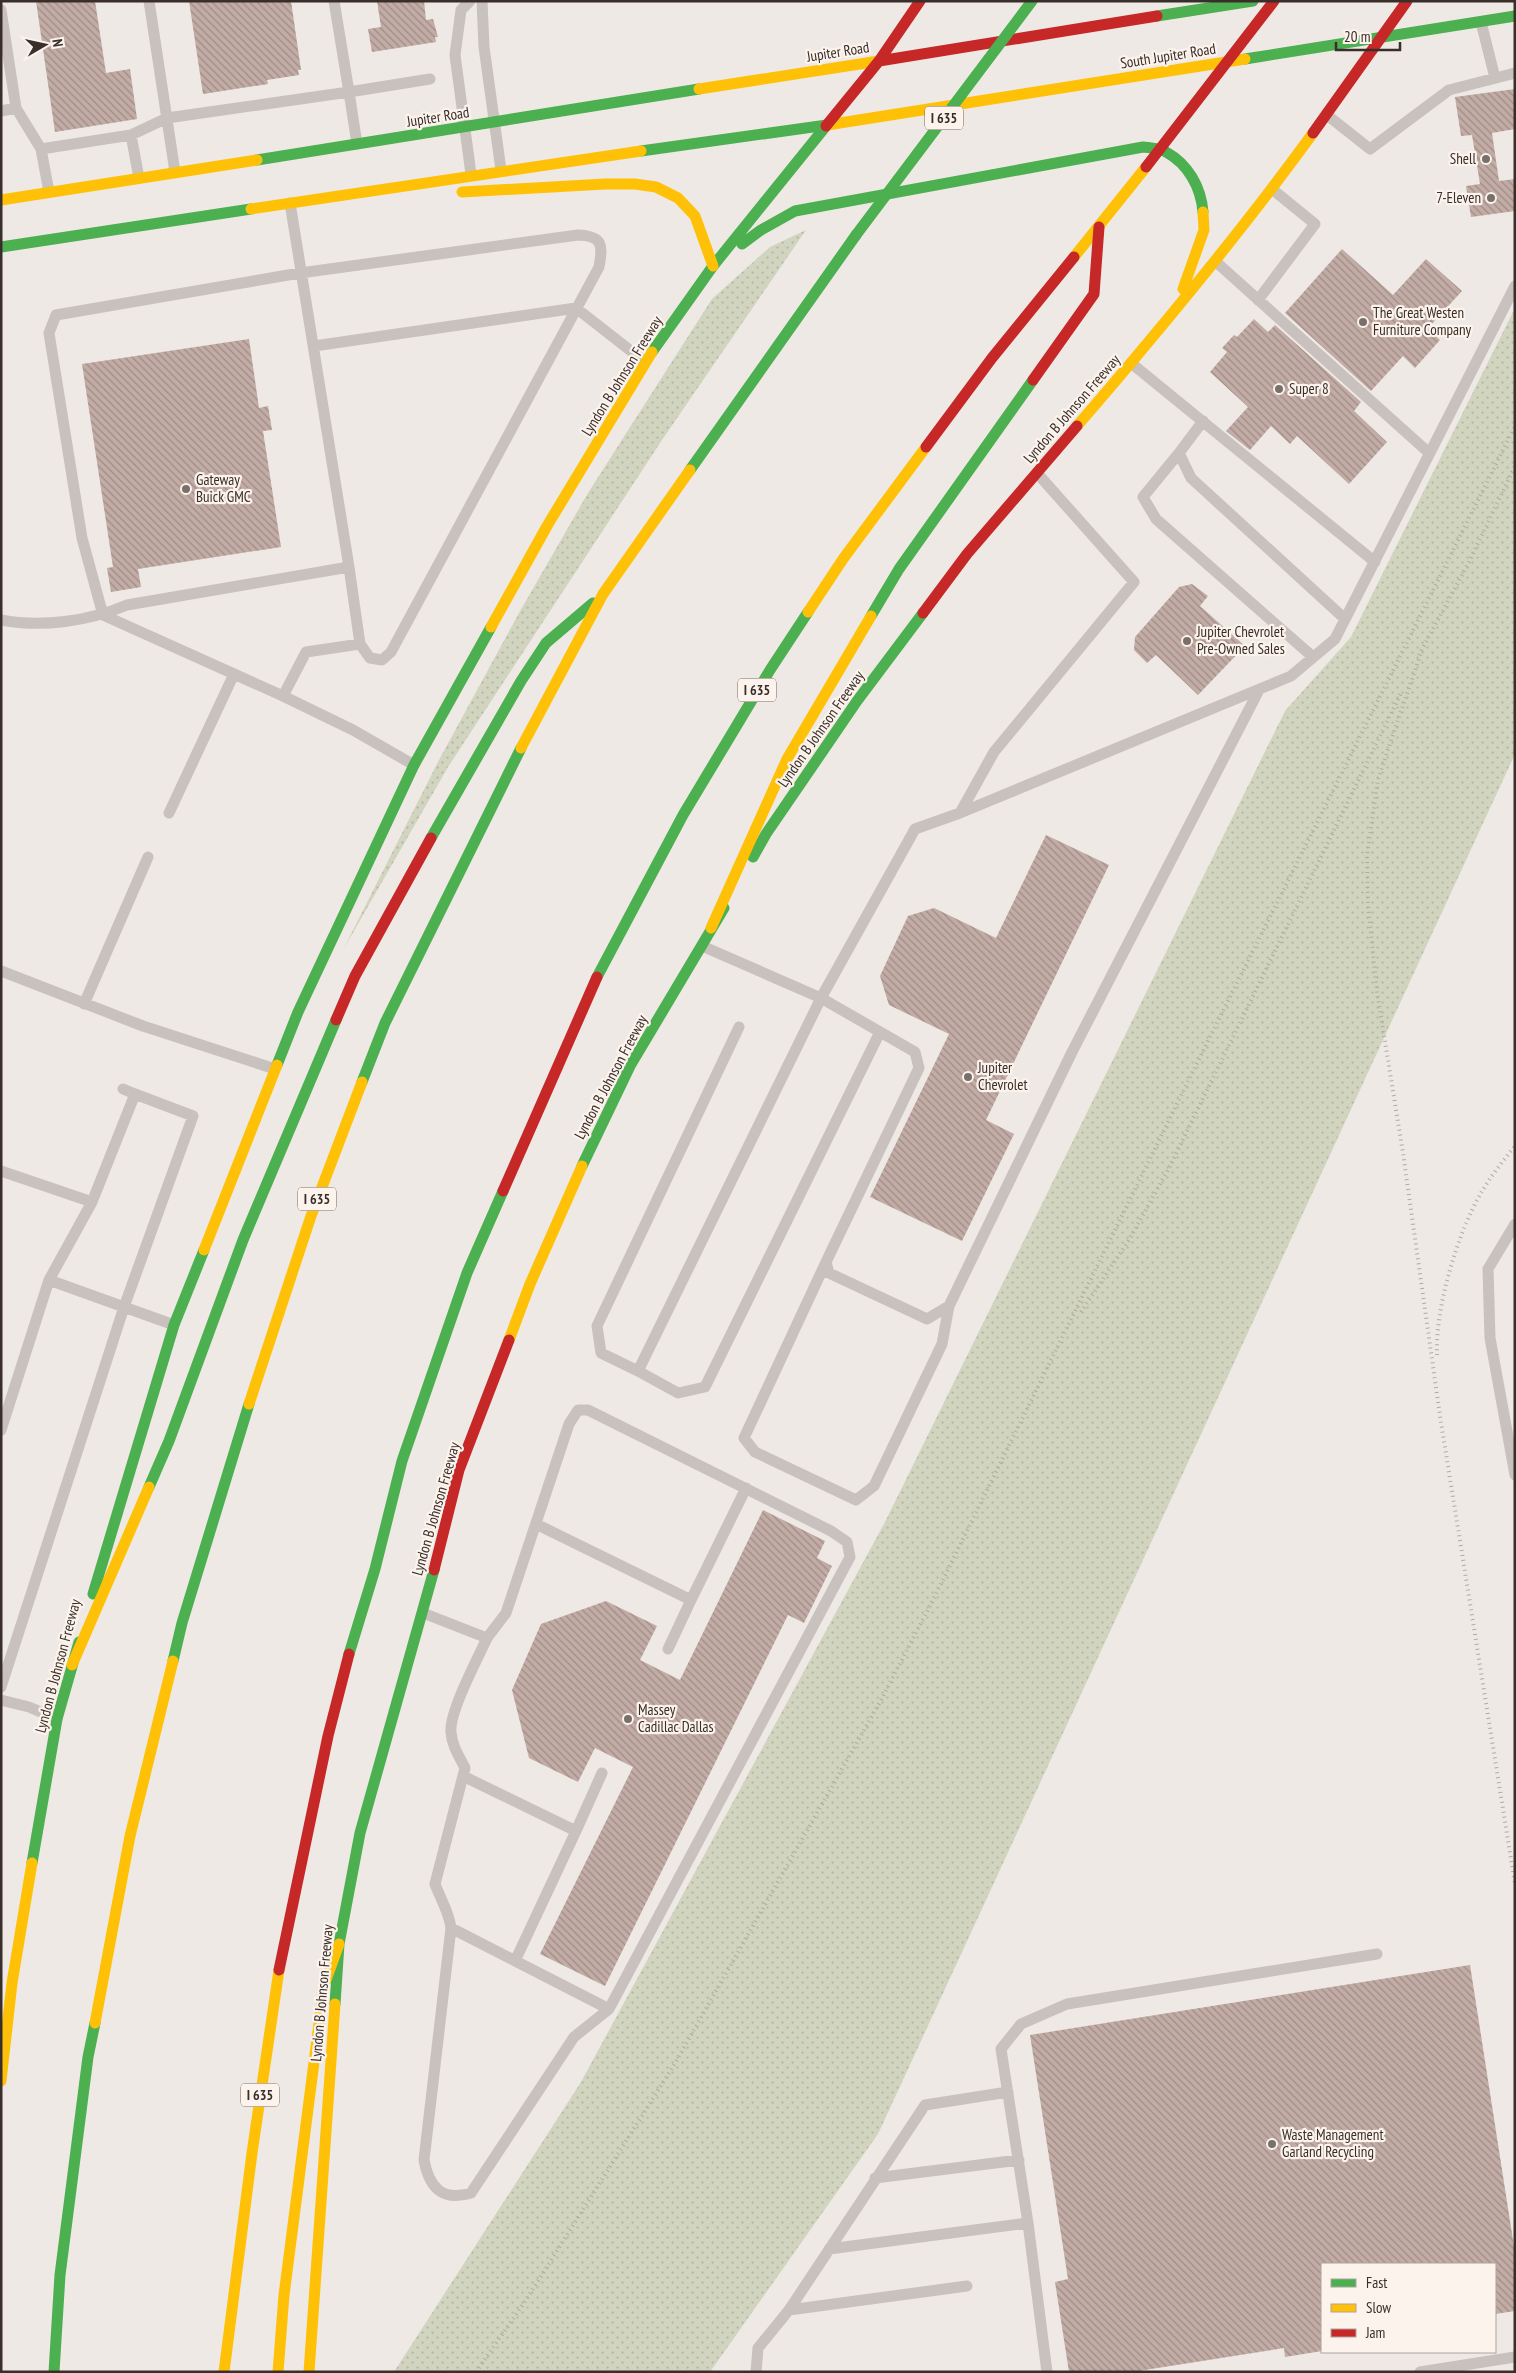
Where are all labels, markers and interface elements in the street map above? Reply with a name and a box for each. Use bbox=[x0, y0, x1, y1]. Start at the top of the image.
north arrow bbox=[20, 20, 70, 70]
scale bar bbox=[1336, 20, 1400, 52]
text: 20 m bbox=[1344, 27, 1370, 46]
street label: Jupiter Road bbox=[804, 37, 871, 66]
text: N bbox=[48, 38, 67, 48]
street label: South Jupiter Road bbox=[1119, 39, 1217, 72]
street label: Jupiter Road bbox=[404, 102, 471, 131]
road number: I 635 bbox=[925, 106, 963, 130]
place label: Shell bbox=[1450, 149, 1476, 168]
marker: Shell bbox=[1480, 153, 1492, 165]
place label: 7-Eleven bbox=[1436, 188, 1481, 207]
marker: 7-Eleven bbox=[1485, 192, 1497, 204]
place label: The Great Westen Furniture Company bbox=[1373, 303, 1472, 339]
street label: Lyndon B Johnson Freeway bbox=[577, 312, 666, 439]
marker: The Great Westen Furniture Company bbox=[1357, 316, 1369, 328]
street label: Lyndon B Johnson Freeway bbox=[1019, 350, 1124, 467]
place label: Super 8 bbox=[1289, 379, 1329, 398]
marker: Super 8 bbox=[1273, 383, 1285, 395]
place label: Gateway Buick GMC bbox=[196, 470, 251, 506]
marker: Gateway Buick GMC bbox=[180, 483, 192, 495]
place label: Jupiter Chevrolet Pre-Owned Sales bbox=[1196, 622, 1285, 658]
marker: Jupiter Chevrolet Pre-Owned Sales bbox=[1181, 635, 1193, 647]
street label: Lyndon B Johnson Freeway bbox=[773, 667, 868, 791]
road number: I 635 bbox=[738, 678, 776, 702]
street label: Lyndon B Johnson Freeway bbox=[570, 1011, 651, 1142]
place label: Jupiter Chevrolet bbox=[977, 1058, 1028, 1094]
marker: Jupiter Chevrolet bbox=[962, 1071, 974, 1083]
road number: I 635 bbox=[298, 1188, 336, 1210]
street label: Lyndon B Johnson Freeway bbox=[407, 1440, 464, 1578]
street label: Lyndon B Johnson Freeway bbox=[31, 1597, 85, 1735]
place label: Massey Cadillac Dallas bbox=[638, 1700, 714, 1736]
marker: Massey Cadillac Dallas bbox=[622, 1713, 634, 1725]
street label: Lyndon B Johnson Freeway bbox=[306, 1923, 337, 2062]
road number: I 635 bbox=[241, 2084, 279, 2106]
place label: Waste Management Garland Recycling bbox=[1282, 2125, 1384, 2161]
marker: Waste Management Garland Recycling bbox=[1266, 2138, 1278, 2150]
legend bbox=[1321, 2263, 1496, 2353]
text: Fast bbox=[1366, 2273, 1387, 2292]
text: Slow bbox=[1366, 2298, 1391, 2317]
text: Jam bbox=[1365, 2323, 1385, 2342]

